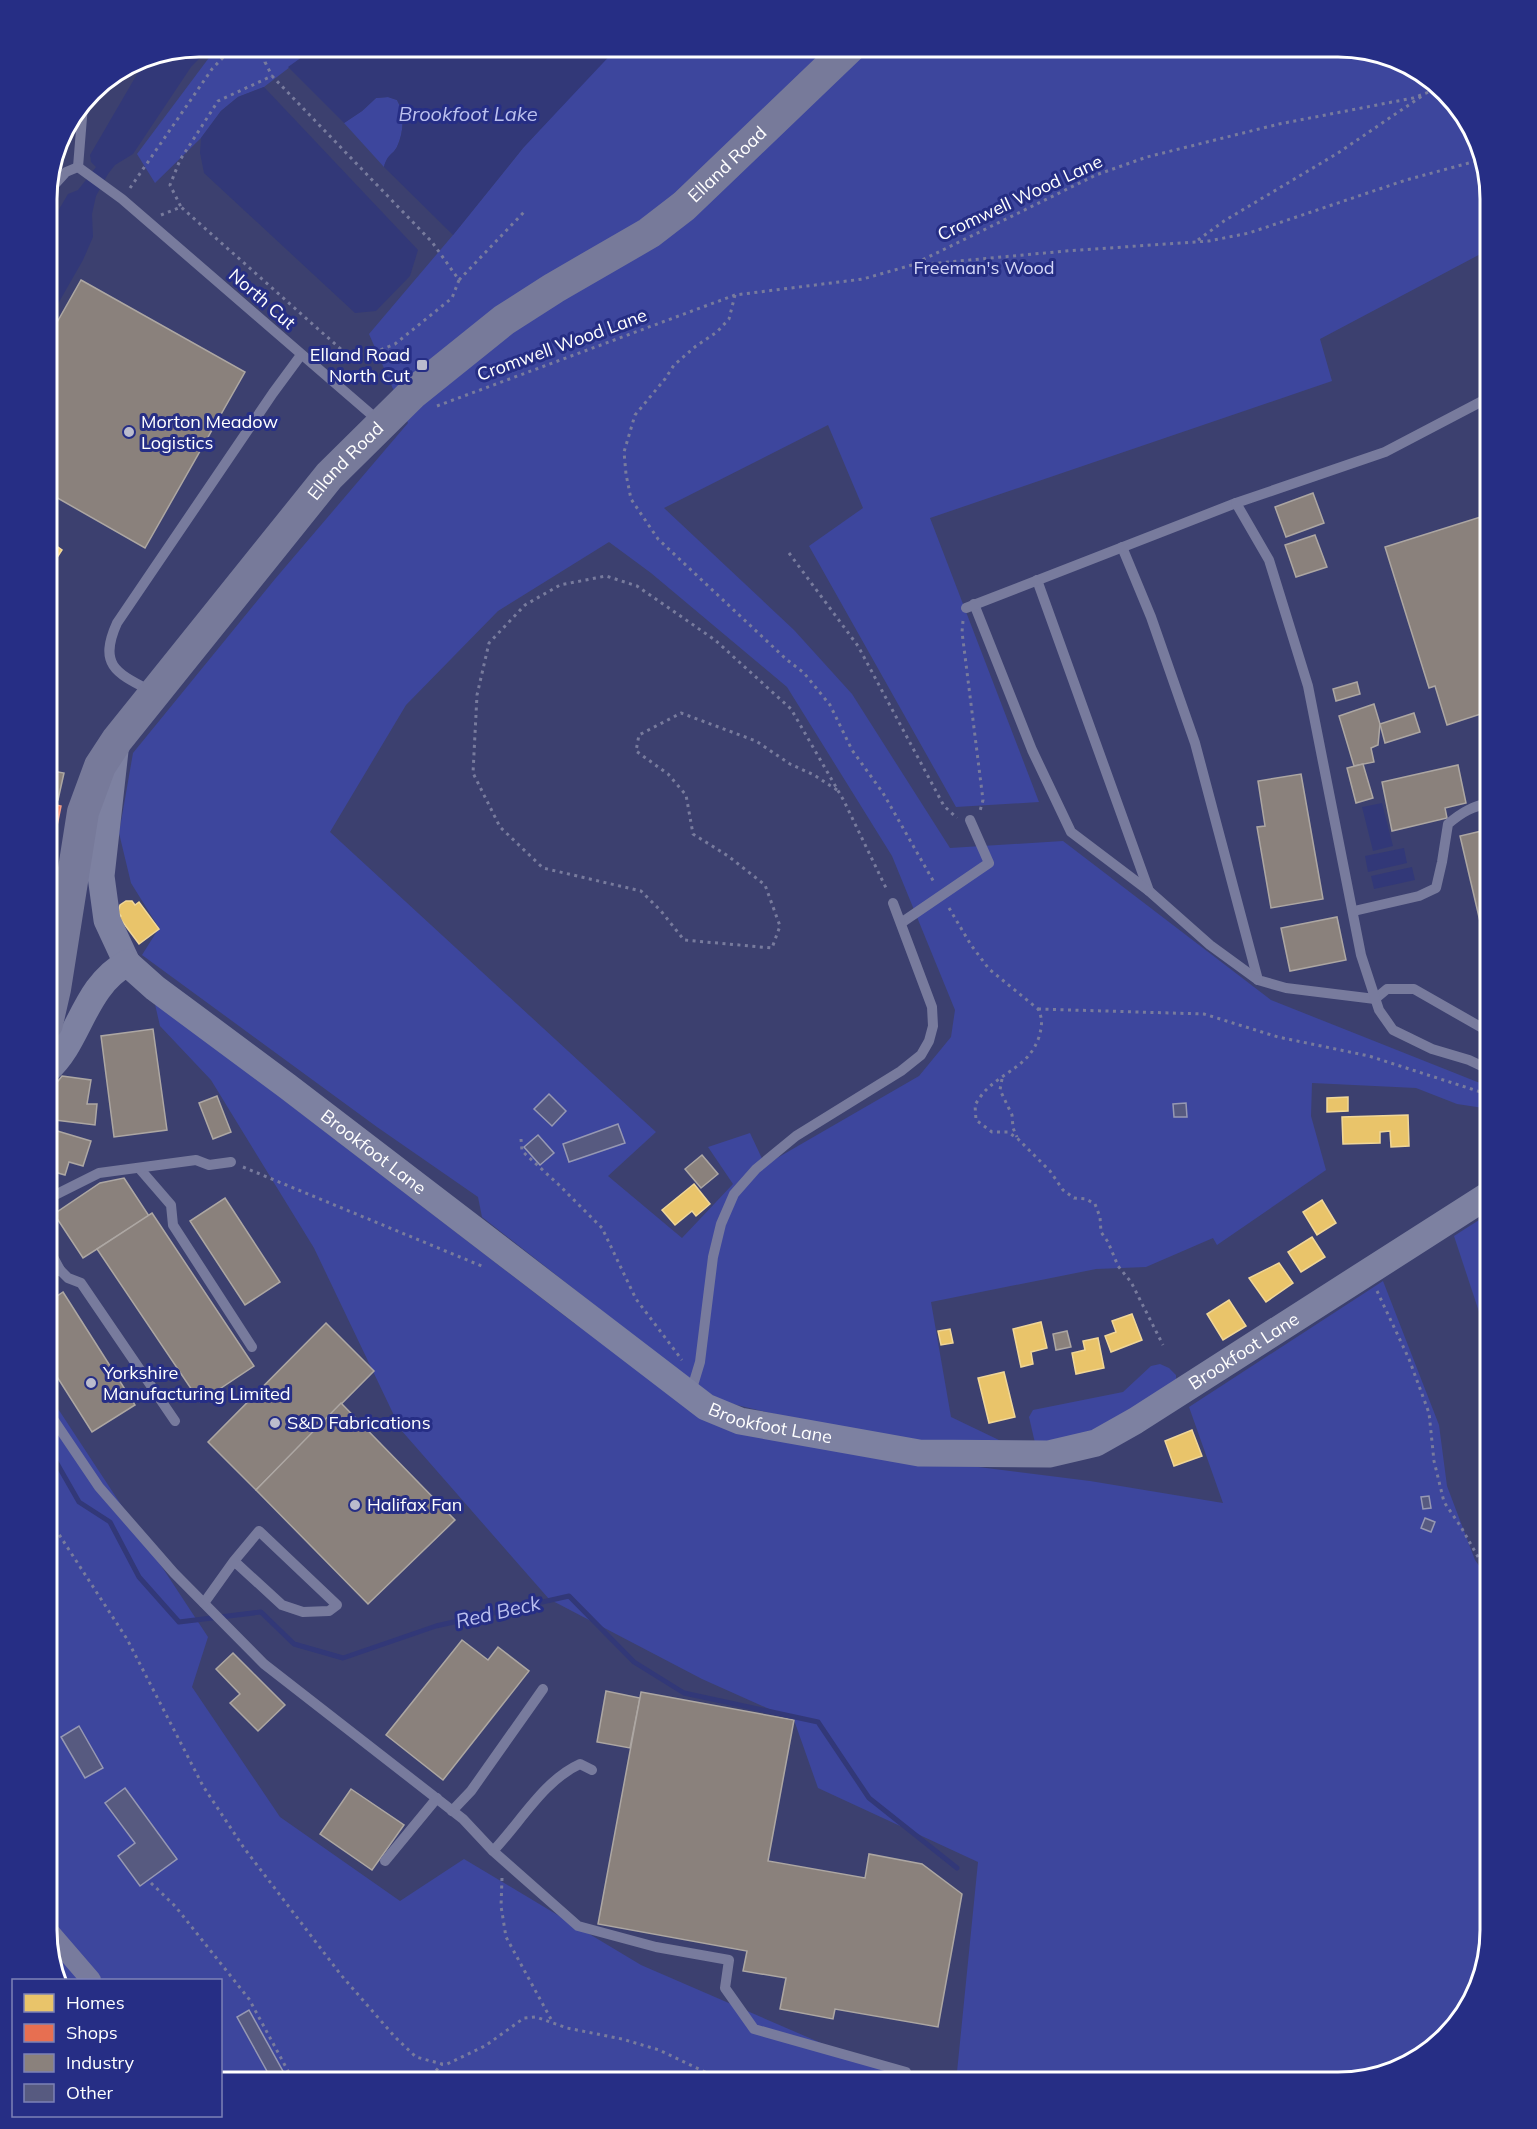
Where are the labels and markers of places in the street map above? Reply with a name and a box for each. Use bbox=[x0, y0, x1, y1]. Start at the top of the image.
place label: Elland Road North Cut bbox=[310, 343, 410, 387]
marker: Elland Road North Cut bbox=[415, 358, 429, 372]
place label: Morton Meadow Logistics bbox=[141, 410, 278, 454]
marker: Morton Meadow Logistics bbox=[122, 425, 136, 439]
place label: Yorkshire Manufacturing Limited bbox=[102, 1361, 290, 1405]
marker: Yorkshire Manufacturing Limited bbox=[84, 1376, 98, 1390]
place label: S&D Fabrications bbox=[287, 1411, 431, 1434]
marker: S&D Fabrications bbox=[268, 1416, 282, 1430]
place label: Halifax Fan bbox=[367, 1493, 462, 1516]
marker: Halifax Fan bbox=[348, 1498, 362, 1512]

